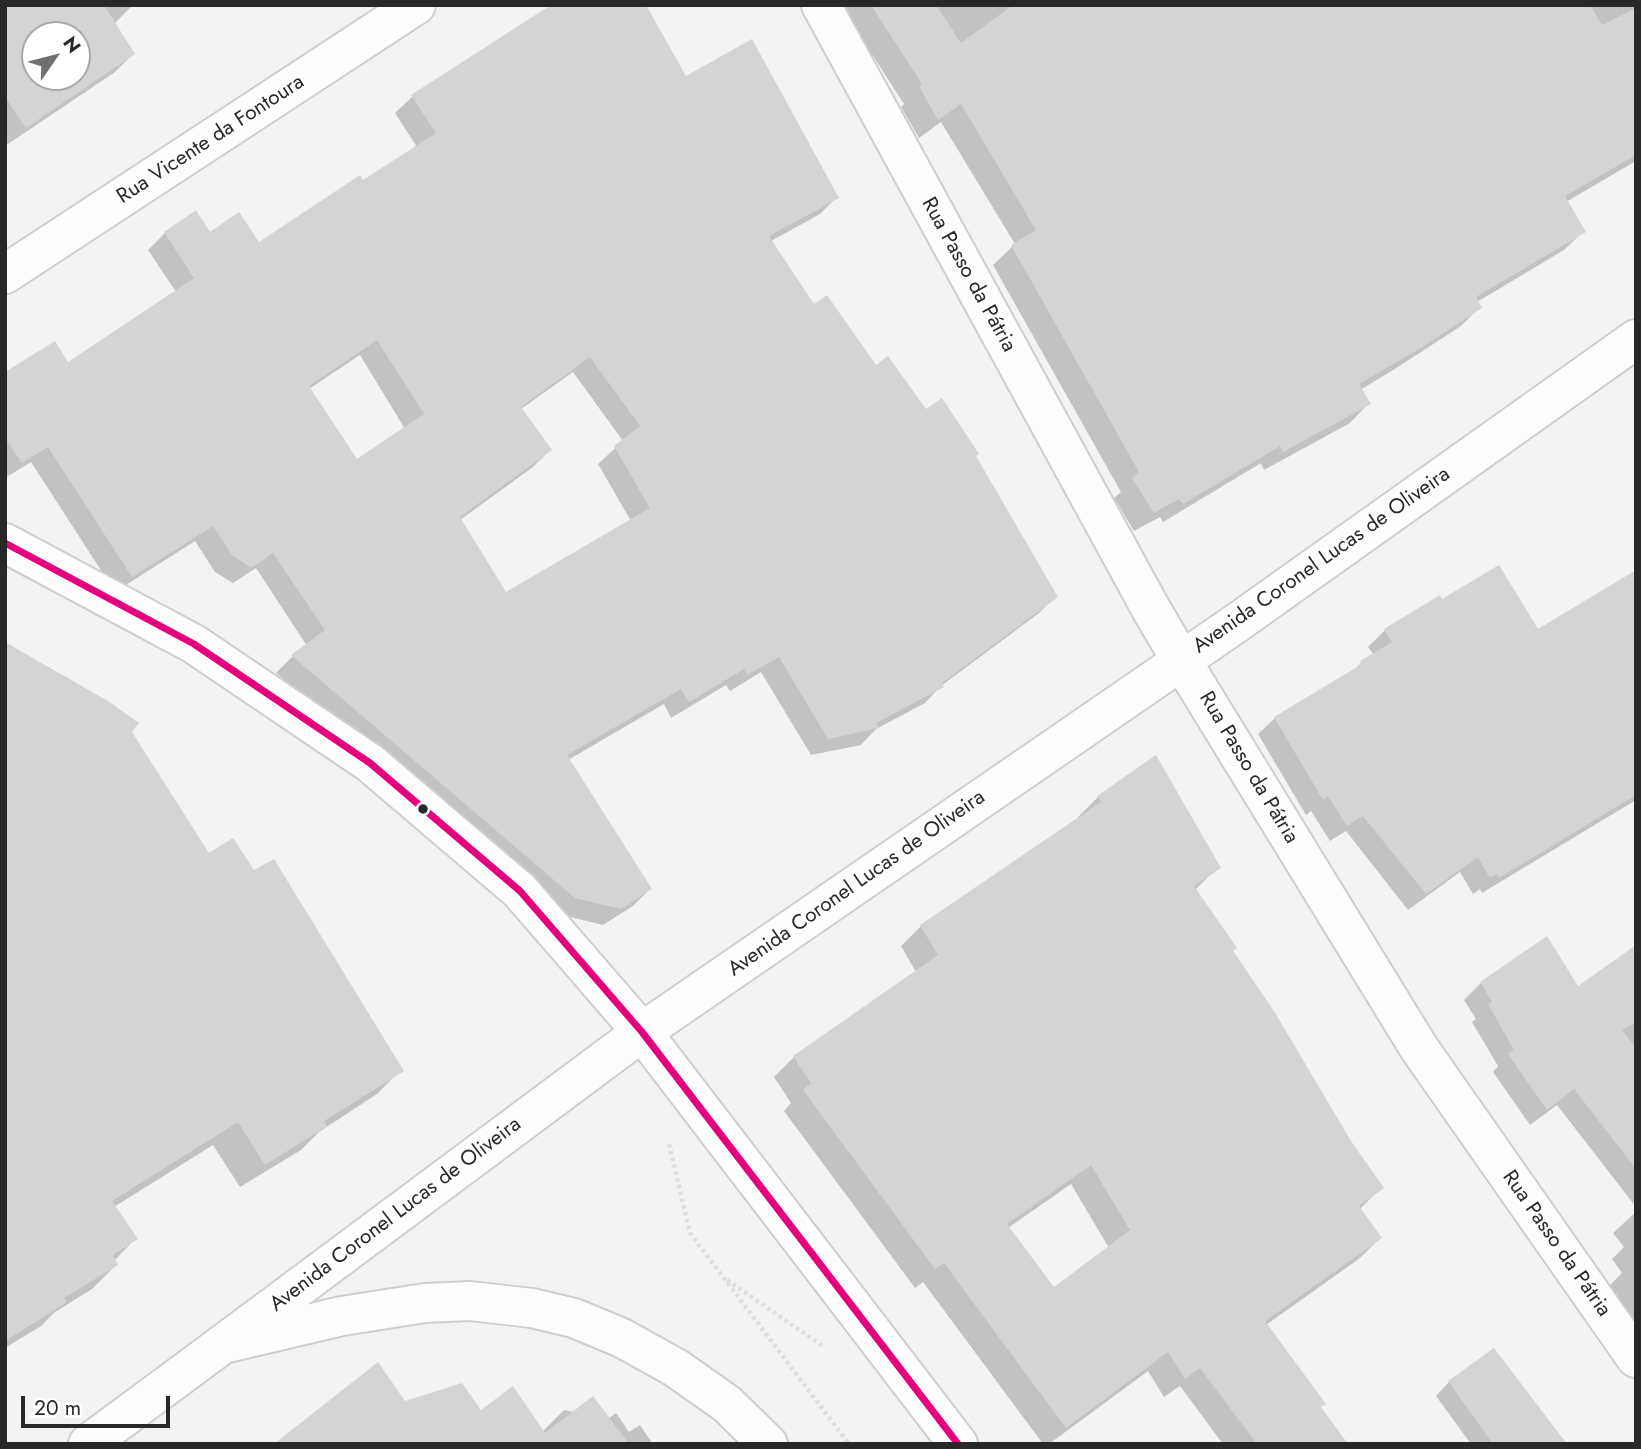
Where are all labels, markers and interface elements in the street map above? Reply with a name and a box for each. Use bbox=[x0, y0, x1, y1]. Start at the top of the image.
north arrow bbox=[21, 21, 91, 91]
text: N bbox=[57, 31, 87, 59]
street label: Rua Vicente da Fontoura bbox=[113, 70, 309, 210]
street label: Rua Passo da Pátria bbox=[915, 193, 1021, 357]
street label: Avenida Coronel Lucas de Oliveira bbox=[1189, 462, 1455, 660]
street label: Rua Passo da Pátria bbox=[1193, 687, 1303, 849]
street label: Avenida Coronel Lucas de Oliveira bbox=[724, 785, 990, 983]
unlabelled marker bbox=[416, 802, 430, 816]
street label: Avenida Coronel Lucas de Oliveira bbox=[265, 1112, 527, 1318]
street label: Rua Passo da Pátria bbox=[1496, 1166, 1616, 1322]
scale bar bbox=[24, 1382, 173, 1426]
text: 20 m bbox=[34, 1393, 81, 1423]

